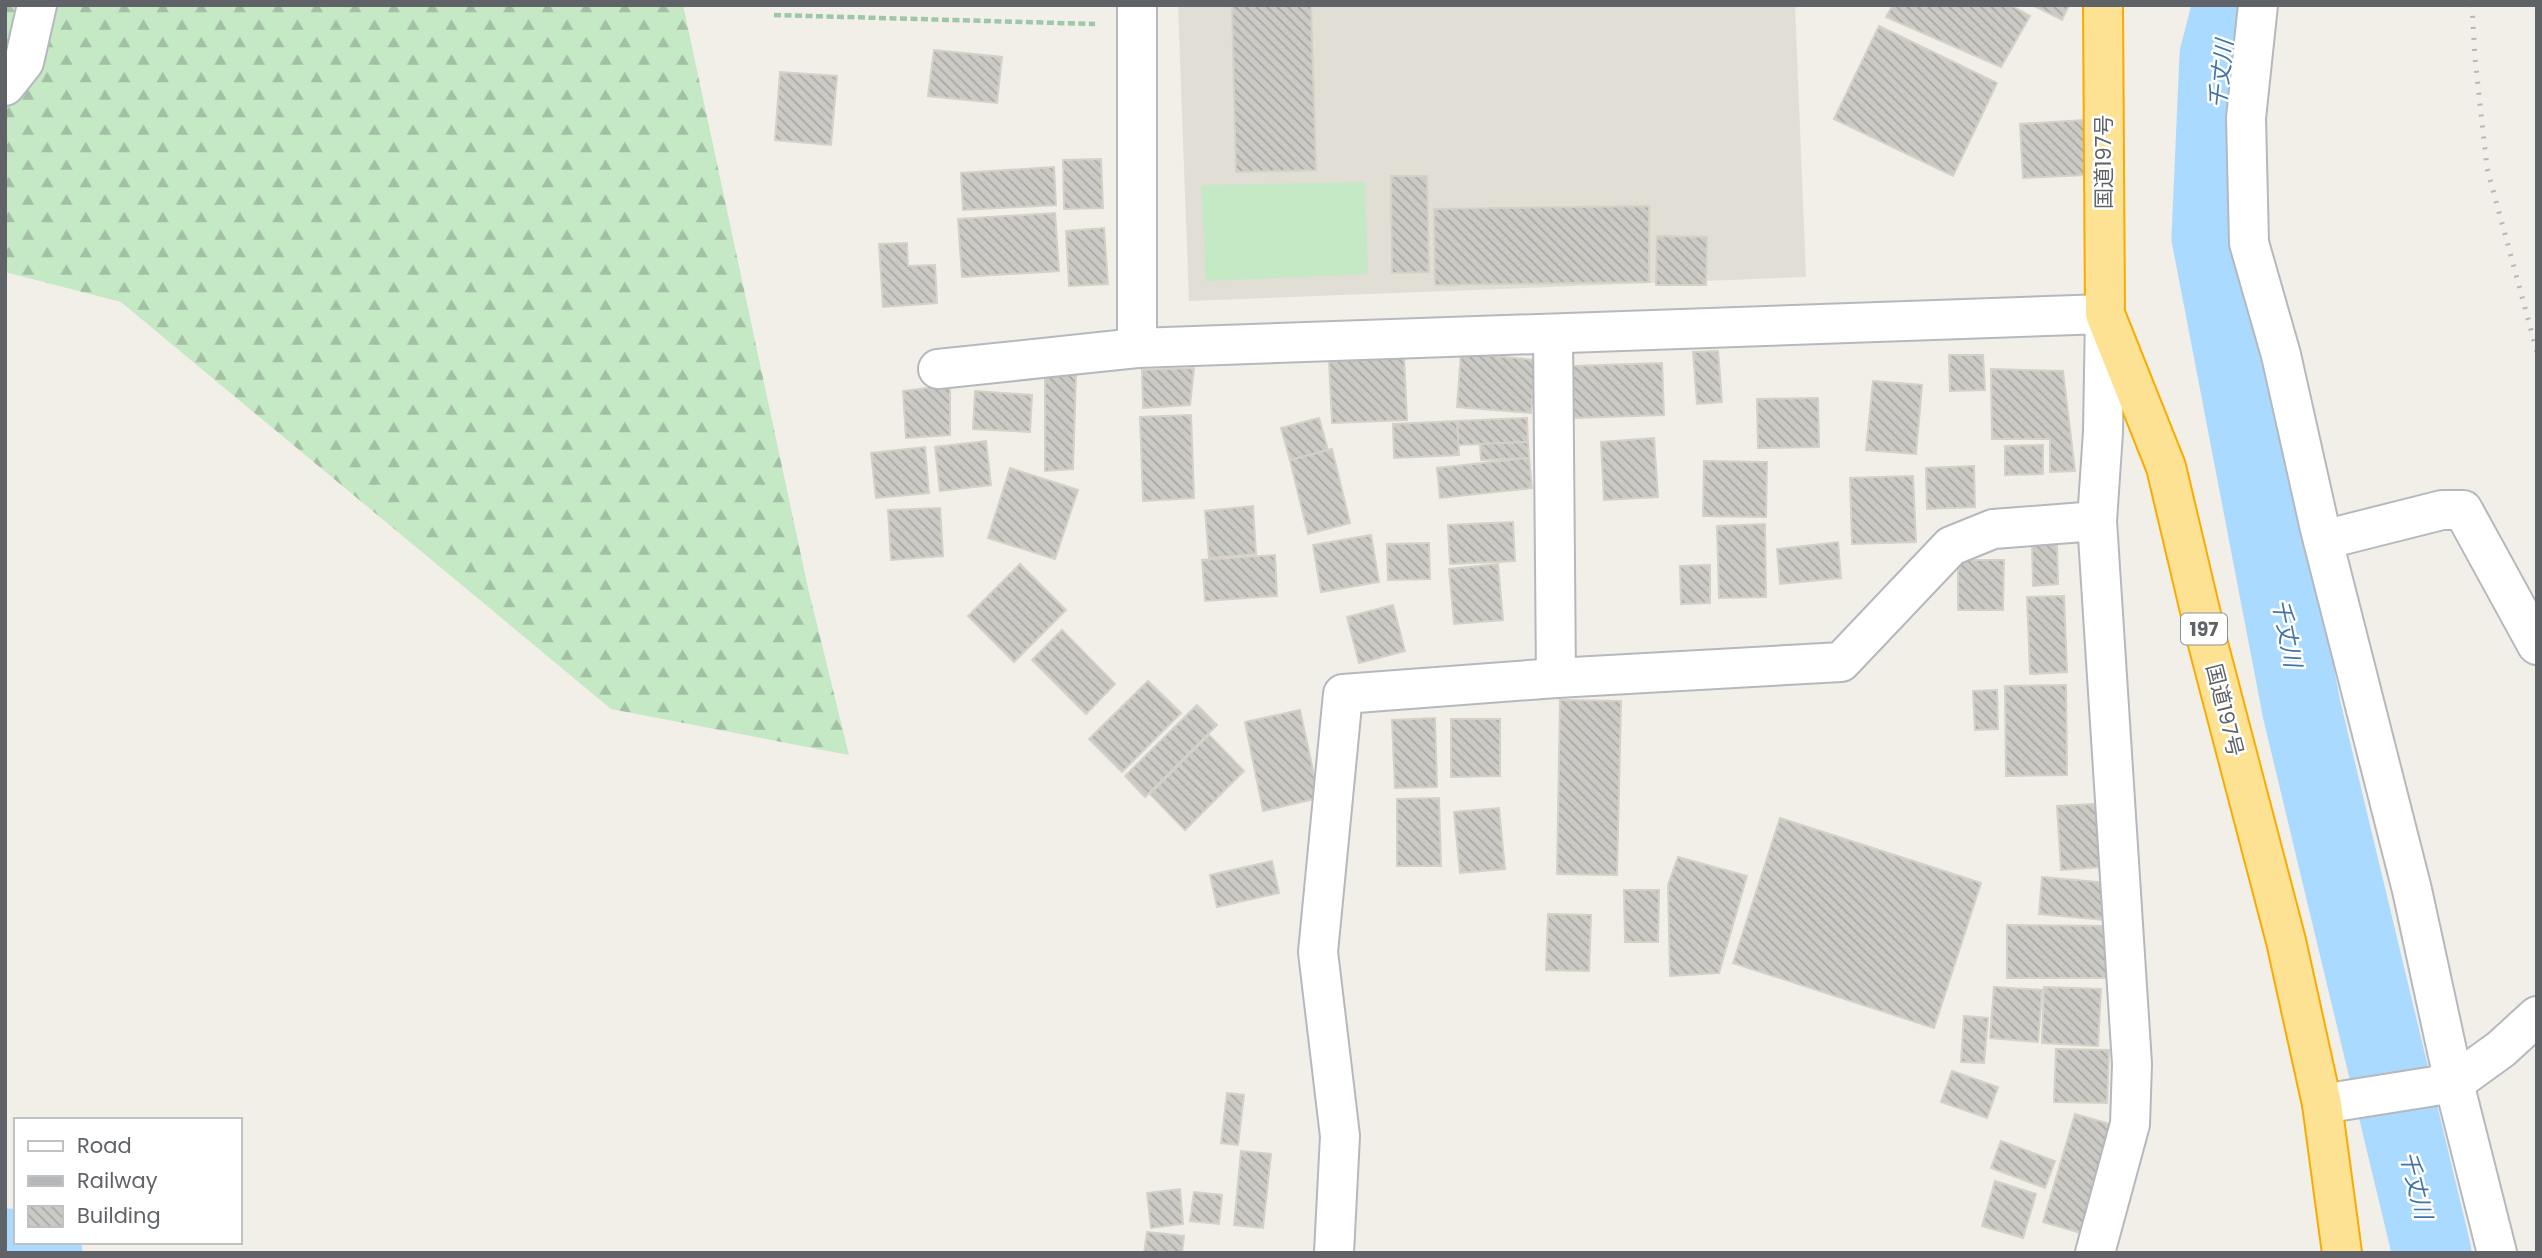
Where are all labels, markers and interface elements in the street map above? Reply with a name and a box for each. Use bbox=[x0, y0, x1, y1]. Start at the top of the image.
water label: 千丈川 bbox=[2201, 35, 2241, 110]
street label: 国道197号 bbox=[2089, 115, 2118, 209]
water label: 千丈川 bbox=[2265, 596, 2310, 673]
road number: 197 bbox=[2181, 614, 2227, 644]
street label: 国道197号 bbox=[2200, 661, 2250, 759]
legend bbox=[14, 1118, 242, 1244]
text: Road bbox=[77, 1131, 132, 1160]
water label: 千丈川 bbox=[2392, 1148, 2441, 1225]
text: Railway bbox=[77, 1166, 158, 1195]
text: Building bbox=[77, 1201, 161, 1230]

